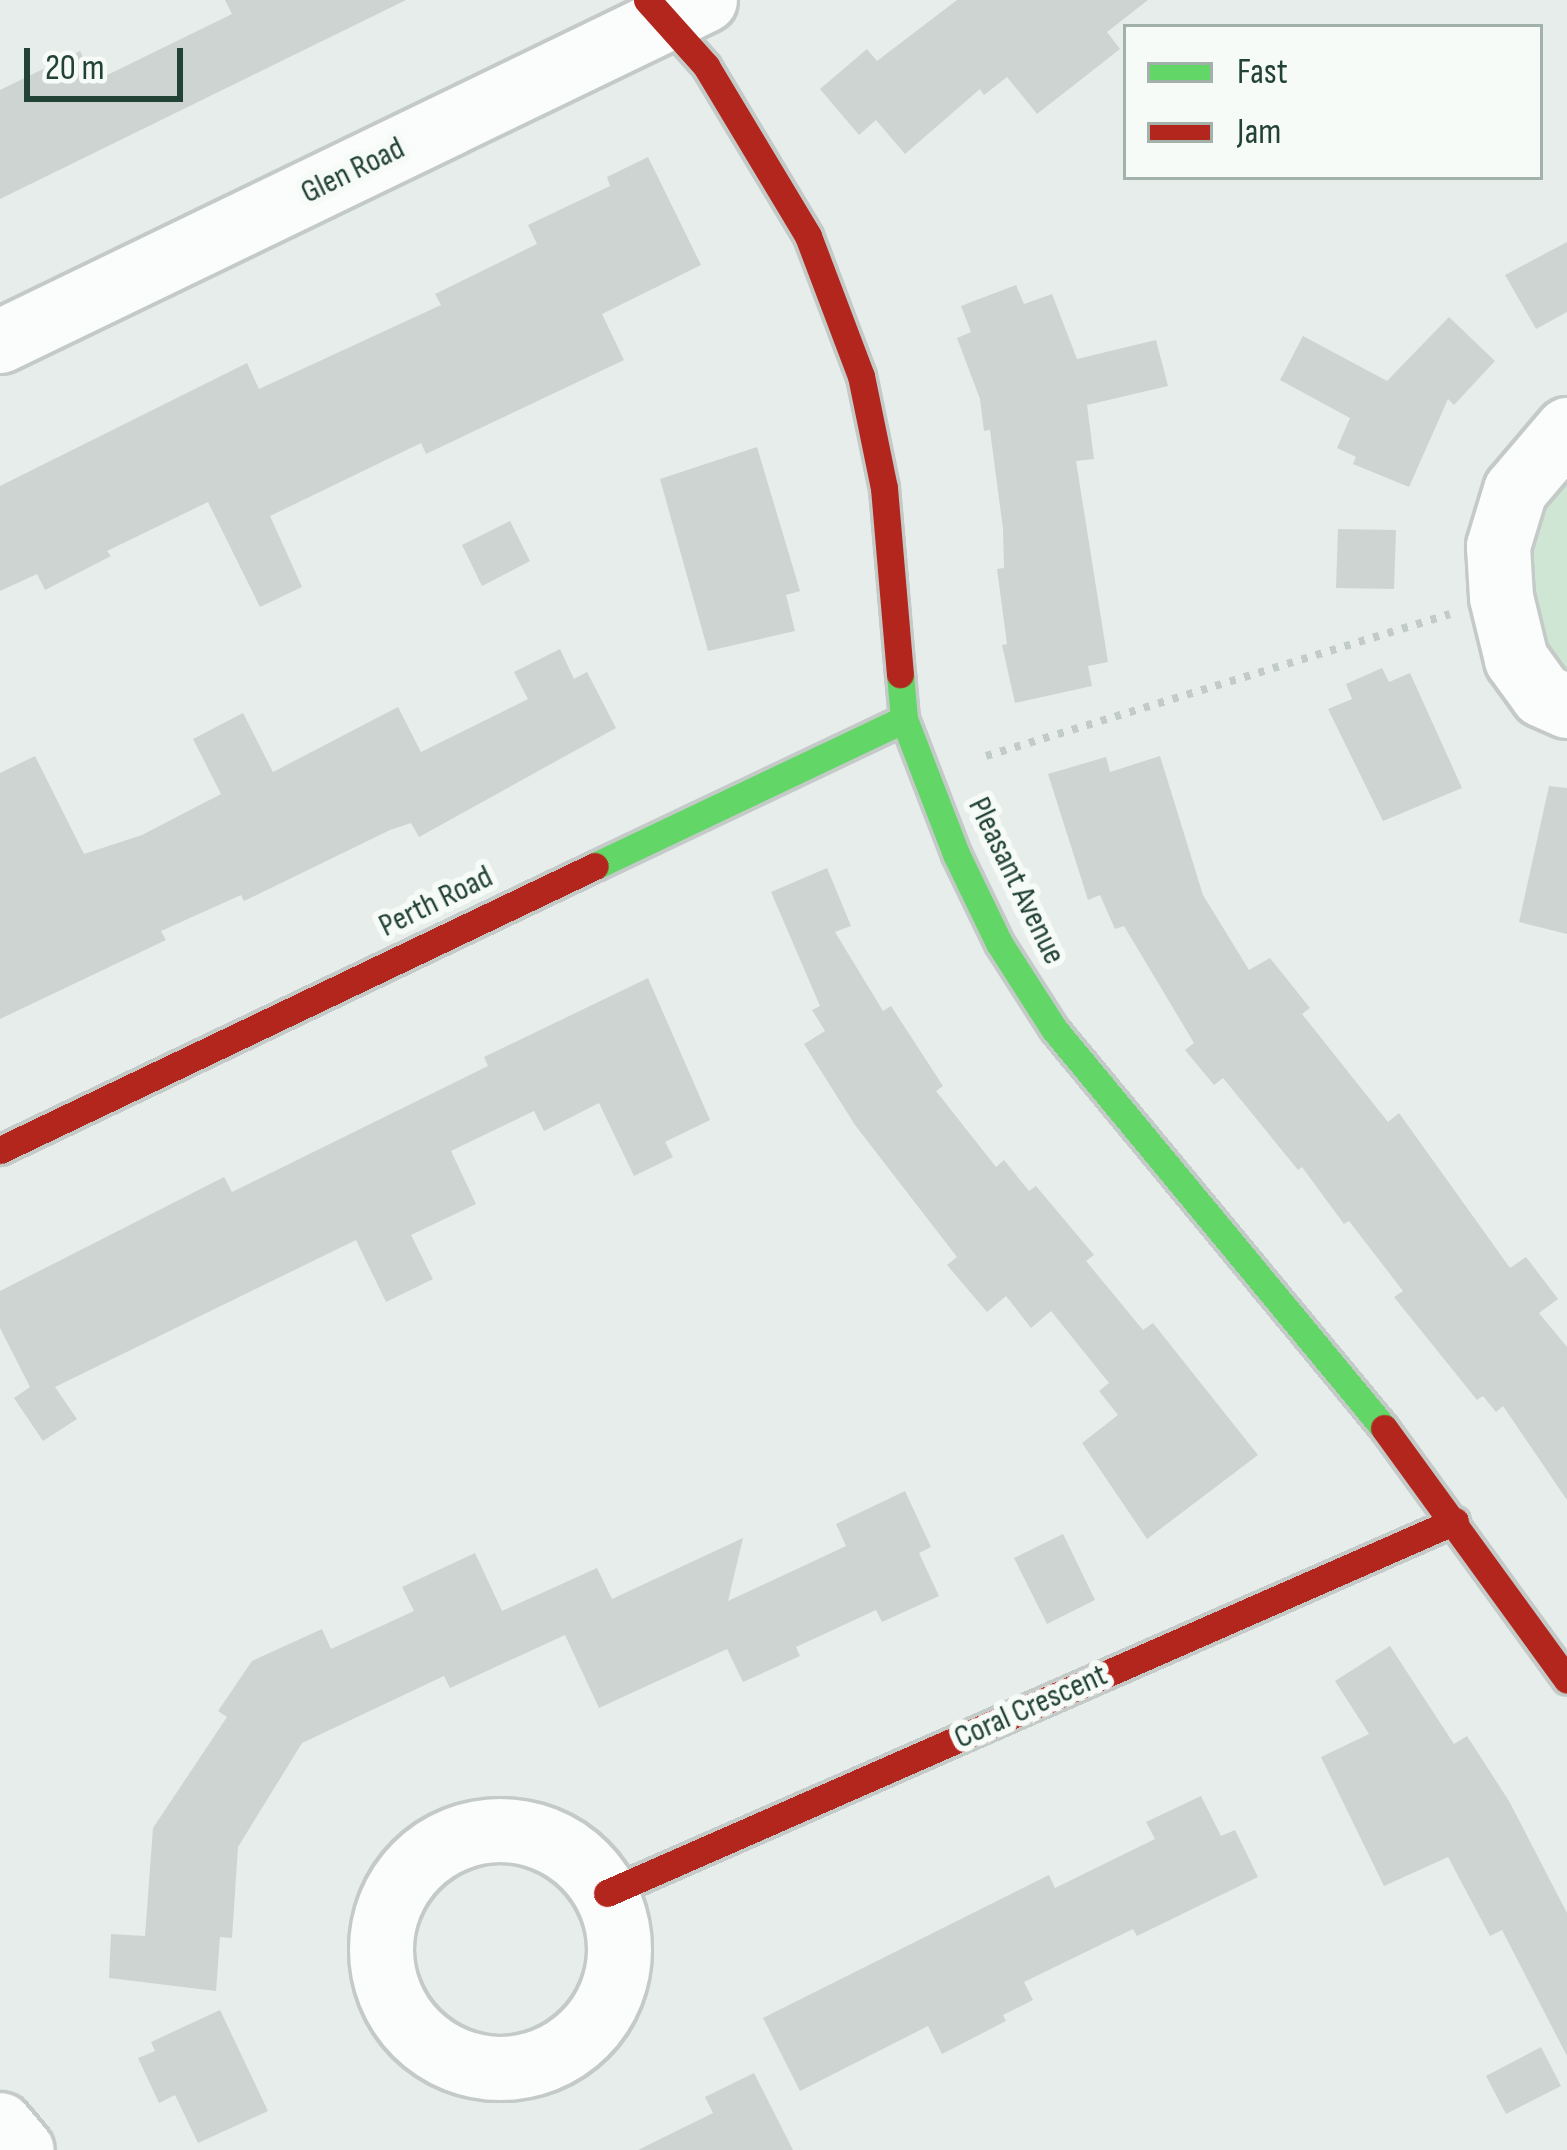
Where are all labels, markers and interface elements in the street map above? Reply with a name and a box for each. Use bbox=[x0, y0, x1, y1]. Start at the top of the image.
scale bar bbox=[30, 24, 189, 98]
legend bbox=[1123, 24, 1543, 180]
text: 20 m bbox=[45, 47, 105, 90]
text: Fast bbox=[1237, 51, 1288, 94]
text: Jam bbox=[1237, 111, 1281, 154]
street label: Glen Road bbox=[295, 129, 411, 213]
street label: Pleasant Avenue bbox=[959, 791, 1073, 971]
street label: Perth Road bbox=[373, 858, 499, 946]
street label: Coral Crescent bbox=[948, 1656, 1114, 1758]

